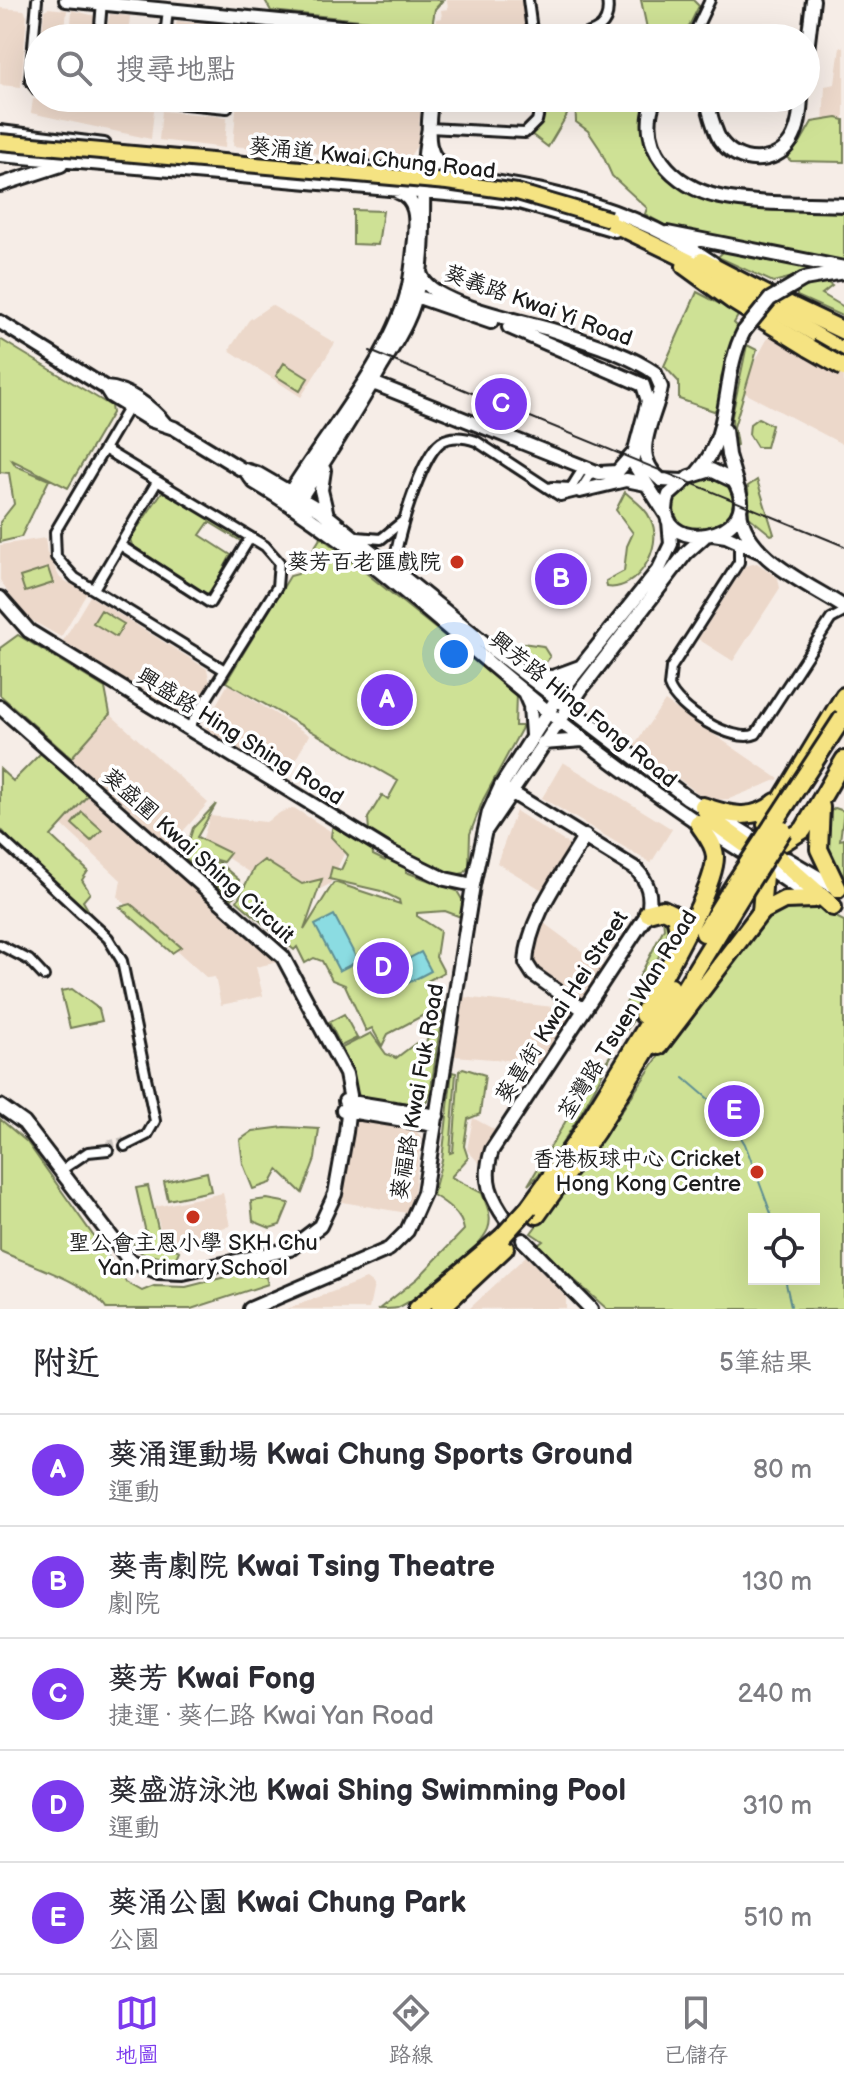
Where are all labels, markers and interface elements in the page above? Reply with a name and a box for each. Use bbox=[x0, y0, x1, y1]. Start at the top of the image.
search box bbox=[24, 24, 820, 112]
icon: search bbox=[52, 46, 96, 90]
text: 搜尋地點 bbox=[116, 52, 236, 88]
street label: 葵涌道 Kwai Chung Road bbox=[247, 133, 497, 185]
street label: 葵義路 Kwai Yi Road bbox=[440, 259, 636, 353]
pin: C bbox=[475, 374, 527, 434]
place label: 葵芳百老匯戲院 bbox=[287, 549, 441, 576]
pin: B bbox=[535, 549, 587, 609]
marker: 葵芳百老匯戲院 bbox=[448, 553, 466, 571]
street label: 興芳路 Hing Fong Road bbox=[484, 626, 682, 794]
your location bbox=[434, 634, 474, 674]
street label: 興盛路 Hing Shing Road bbox=[132, 662, 348, 812]
pin: A bbox=[361, 670, 413, 730]
street label: 葵盛圍 Kwai Shing Circuit bbox=[96, 763, 300, 950]
street label: 葵喜街 Kwai Hei Street bbox=[490, 905, 634, 1108]
street label: 荃灣路 Tsuen Wan Road bbox=[553, 905, 703, 1125]
pin: D bbox=[357, 938, 409, 998]
street label: 葵福路 Kwai Fuk Road bbox=[386, 982, 450, 1202]
pin: E bbox=[708, 1081, 760, 1141]
place label: 香港板球中心 Cricket Hong Kong Centre bbox=[532, 1146, 741, 1198]
marker: 香港板球中心 Cricket Hong Kong Centre bbox=[748, 1163, 766, 1181]
marker: 聖公會主恩小學 SKH Chu Yan Primary School bbox=[184, 1208, 202, 1226]
map controls bbox=[748, 1213, 820, 1285]
button: locate bbox=[748, 1213, 820, 1285]
place label: 聖公會主恩小學 SKH Chu Yan Primary School bbox=[68, 1230, 318, 1282]
text: 附近 bbox=[32, 1343, 100, 1384]
text: 5筆結果 bbox=[719, 1348, 812, 1379]
text: 葵涌運動場 Kwai Chung Sports Ground bbox=[108, 1437, 633, 1473]
text: A bbox=[50, 1455, 66, 1486]
text: 80 m bbox=[753, 1455, 812, 1486]
text: 運動 bbox=[108, 1477, 160, 1508]
text: 葵青劇院 Kwai Tsing Theatre bbox=[108, 1549, 495, 1585]
text: B bbox=[49, 1567, 67, 1598]
text: 130 m bbox=[742, 1567, 812, 1598]
text: 劇院 bbox=[108, 1589, 160, 1620]
text: 葵芳 Kwai Fong bbox=[108, 1661, 316, 1697]
text: C bbox=[49, 1679, 67, 1710]
text: 240 m bbox=[737, 1679, 812, 1710]
text: 捷運 · 葵仁路 Kwai Yan Road bbox=[108, 1701, 434, 1732]
text: 葵盛游泳池 Kwai Shing Swimming Pool bbox=[108, 1773, 626, 1809]
text: D bbox=[49, 1791, 67, 1822]
text: 310 m bbox=[742, 1791, 812, 1822]
text: 運動 bbox=[108, 1813, 160, 1844]
text: 葵涌公園 Kwai Chung Park bbox=[108, 1885, 466, 1921]
text: E bbox=[50, 1903, 66, 1934]
text: 510 m bbox=[743, 1903, 812, 1934]
text: 公園 bbox=[108, 1925, 160, 1956]
tab: 地圖 bbox=[115, 1991, 159, 2069]
tab: 路線 bbox=[389, 1991, 433, 2069]
tab: 已儲存 bbox=[663, 1991, 729, 2069]

